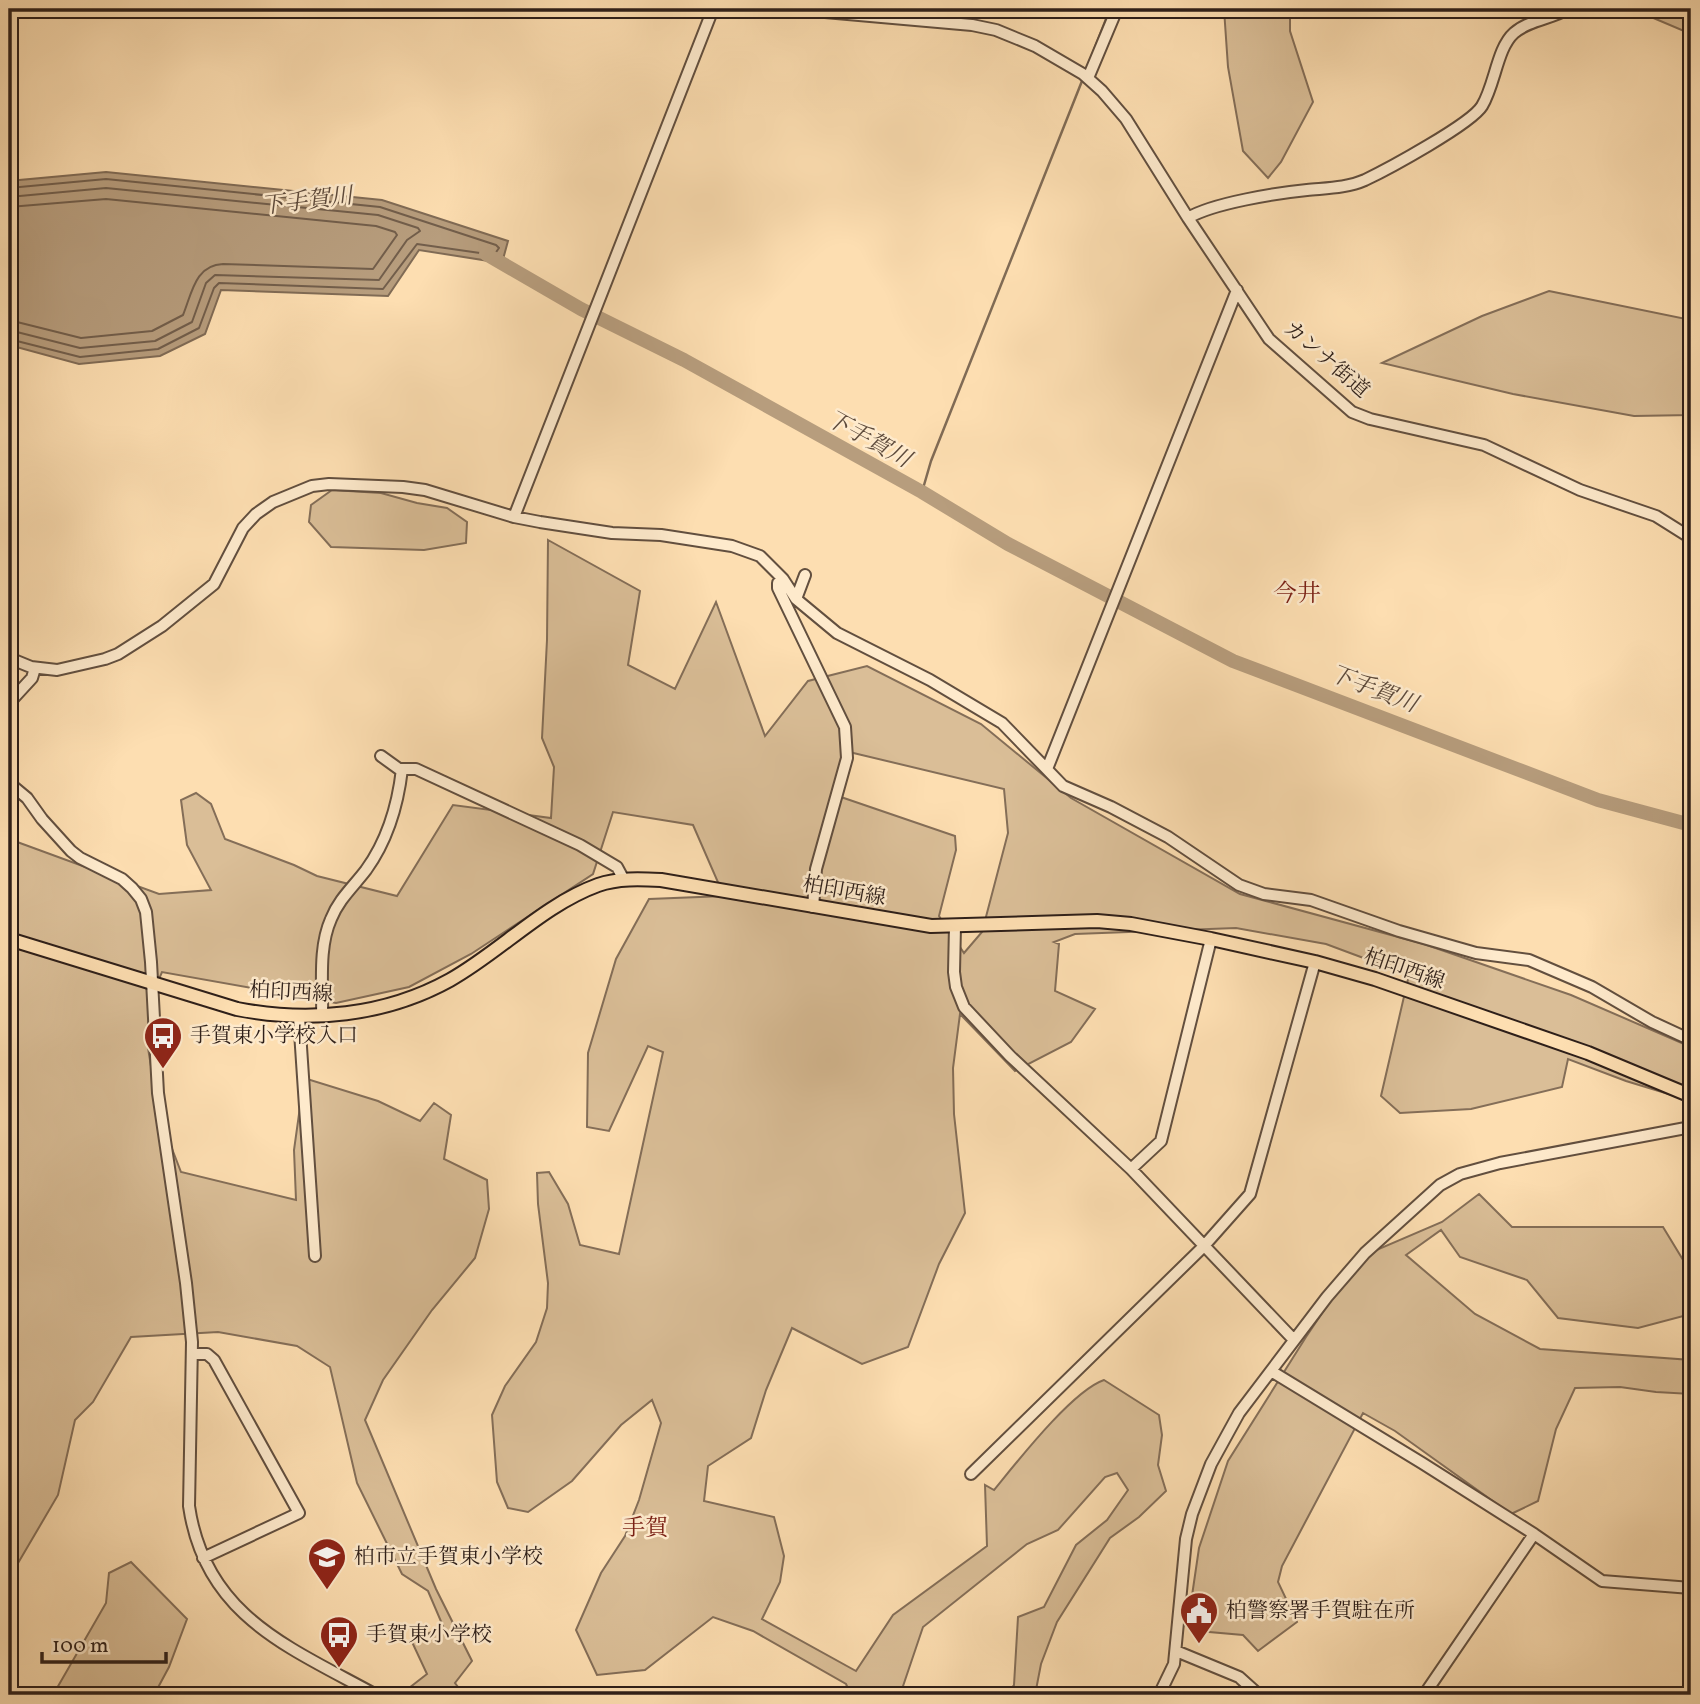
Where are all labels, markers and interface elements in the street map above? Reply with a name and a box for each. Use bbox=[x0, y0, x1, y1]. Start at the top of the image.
water label: 下手賀川 bbox=[259, 180, 358, 223]
street label: カンナ街道 bbox=[1277, 315, 1375, 405]
water label: 下手賀川 bbox=[820, 404, 919, 478]
district label: 今井 bbox=[1273, 578, 1321, 612]
water label: 下手賀川 bbox=[1324, 659, 1424, 722]
street label: 柏印西線 bbox=[800, 870, 888, 914]
street label: 柏印西線 bbox=[1360, 943, 1448, 997]
street label: 柏印西線 bbox=[248, 976, 334, 1010]
bus stop icon: 手賀東小学校入口 bbox=[142, 1015, 184, 1070]
place label: 手賀東小学校入口 bbox=[190, 1022, 358, 1051]
district label: 手賀 bbox=[622, 1513, 668, 1545]
school or university icon: 柏市立手賀東小学校 bbox=[306, 1536, 348, 1591]
place label: 柏市立手賀東小学校 bbox=[354, 1543, 543, 1572]
public building icon: 柏警察署手賀駐在所 bbox=[1178, 1590, 1220, 1645]
place label: 柏警察署手賀駐在所 bbox=[1226, 1597, 1415, 1626]
bus stop icon: 手賀東小学校 bbox=[318, 1614, 360, 1669]
scale bar bbox=[42, 1620, 166, 1664]
place label: 手賀東小学校 bbox=[366, 1621, 492, 1650]
text: 100 m bbox=[52, 1632, 109, 1661]

